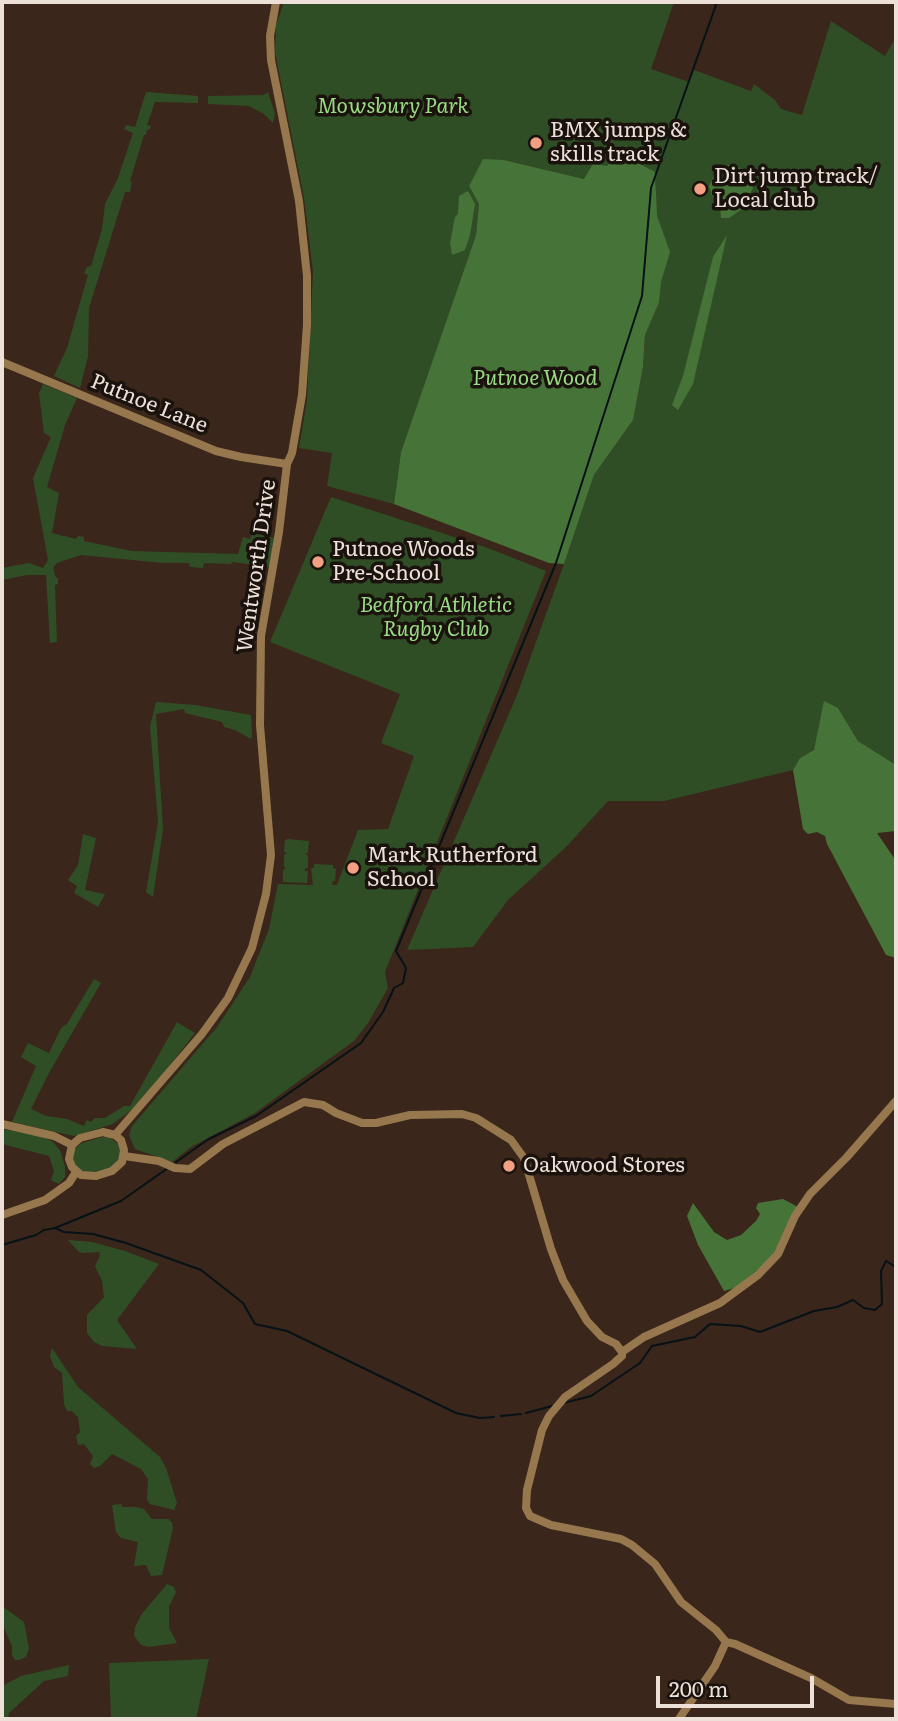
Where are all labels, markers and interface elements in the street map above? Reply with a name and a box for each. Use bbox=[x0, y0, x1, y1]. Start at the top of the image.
park label: Mowsbury Park bbox=[317, 94, 469, 120]
place label: BMX jumps & skills track bbox=[550, 118, 687, 168]
marker: BMX jumps & skills track bbox=[528, 135, 544, 151]
place label: Dirt jump track/ Local club bbox=[714, 164, 878, 214]
marker: Dirt jump track/ Local club bbox=[692, 181, 708, 197]
park label: Putnoe Wood bbox=[473, 366, 597, 392]
street label: Putnoe Lane bbox=[87, 369, 211, 439]
street label: Wentworth Drive bbox=[232, 478, 282, 654]
place label: Putnoe Woods Pre-School bbox=[332, 537, 475, 587]
marker: Putnoe Woods Pre-School bbox=[310, 554, 326, 570]
park label: Bedford Athletic Rugby Club bbox=[360, 593, 512, 643]
place label: Mark Rutherford School bbox=[367, 843, 538, 893]
marker: Mark Rutherford School bbox=[345, 860, 361, 876]
place label: Oakwood Stores bbox=[523, 1153, 685, 1179]
marker: Oakwood Stores bbox=[501, 1158, 517, 1174]
scale bar bbox=[660, 1662, 818, 1706]
text: 200 m bbox=[669, 1672, 729, 1703]

